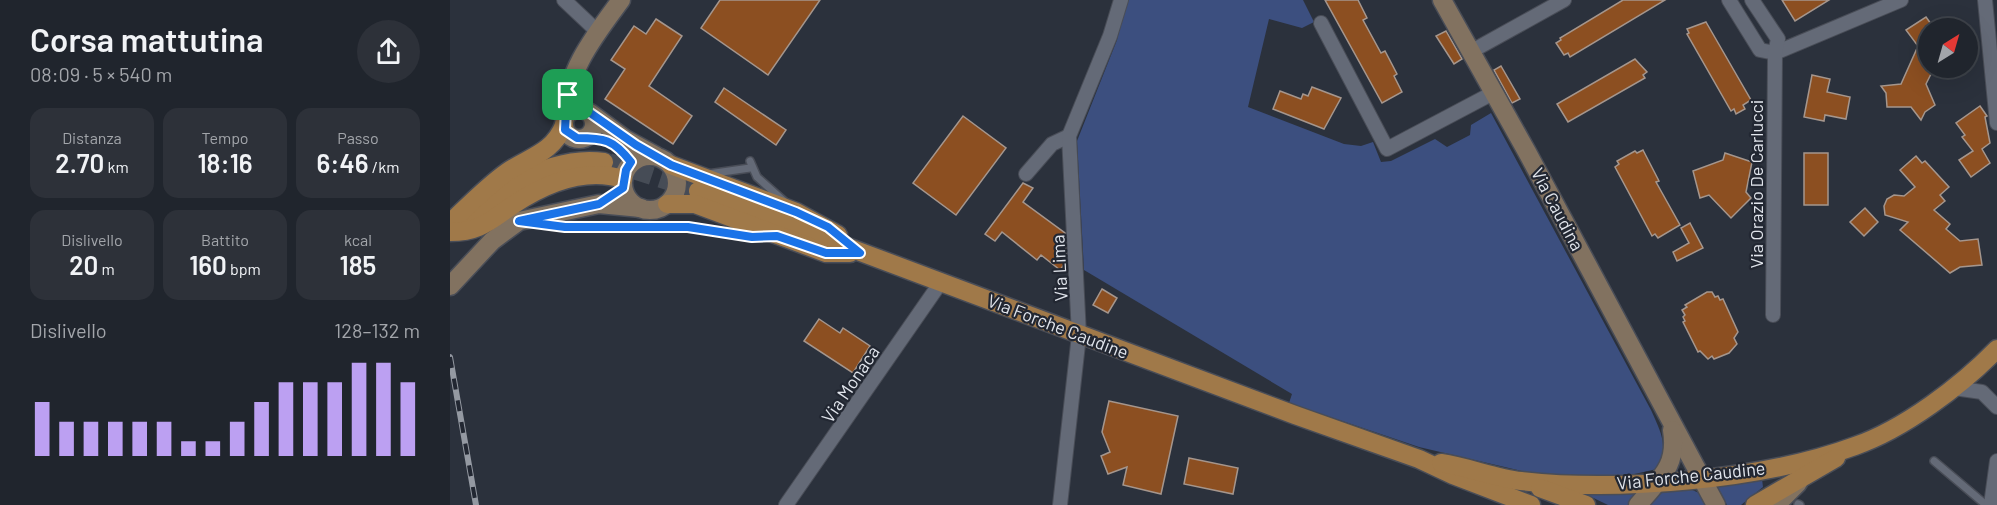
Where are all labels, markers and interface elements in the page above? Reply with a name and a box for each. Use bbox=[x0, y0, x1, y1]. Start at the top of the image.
north arrow bbox=[1918, 18, 1978, 78]
map controls bbox=[1918, 18, 1978, 78]
text: Corsa mattutina bbox=[30, 19, 263, 59]
button: share bbox=[357, 20, 420, 83]
text: 08:09 · 5 × 540 m bbox=[30, 62, 172, 86]
pin bbox=[542, 69, 593, 120]
icon: arrive bbox=[551, 78, 584, 111]
street label: Via Orazio De Carlucci bbox=[1745, 100, 1767, 268]
text: Distanza bbox=[62, 128, 122, 147]
text: Tempo bbox=[201, 128, 249, 147]
text: Passo bbox=[337, 128, 379, 147]
text: 2.70 bbox=[55, 147, 104, 178]
text: 18:16 bbox=[197, 147, 253, 178]
text: 6:46 bbox=[317, 147, 369, 178]
text: km bbox=[104, 157, 129, 176]
text: /km bbox=[369, 157, 399, 176]
street label: Via Caudina bbox=[1527, 164, 1589, 254]
text: Dislivello bbox=[61, 230, 123, 249]
text: Battito bbox=[201, 230, 249, 249]
text: kcal bbox=[344, 230, 372, 249]
street label: Via Lima bbox=[1046, 234, 1072, 302]
text: 20 bbox=[69, 249, 98, 280]
text: 160 bbox=[189, 249, 227, 280]
text: 185 bbox=[340, 249, 376, 280]
text: m bbox=[98, 259, 115, 278]
text: bpm bbox=[227, 259, 261, 278]
street label: Via Forche Caudine bbox=[984, 289, 1132, 363]
text: Dislivello bbox=[30, 318, 107, 342]
text: 128–132 m bbox=[334, 318, 420, 342]
street label: Via Monaca bbox=[816, 341, 884, 427]
street label: Via Forche Caudine bbox=[1616, 456, 1766, 494]

